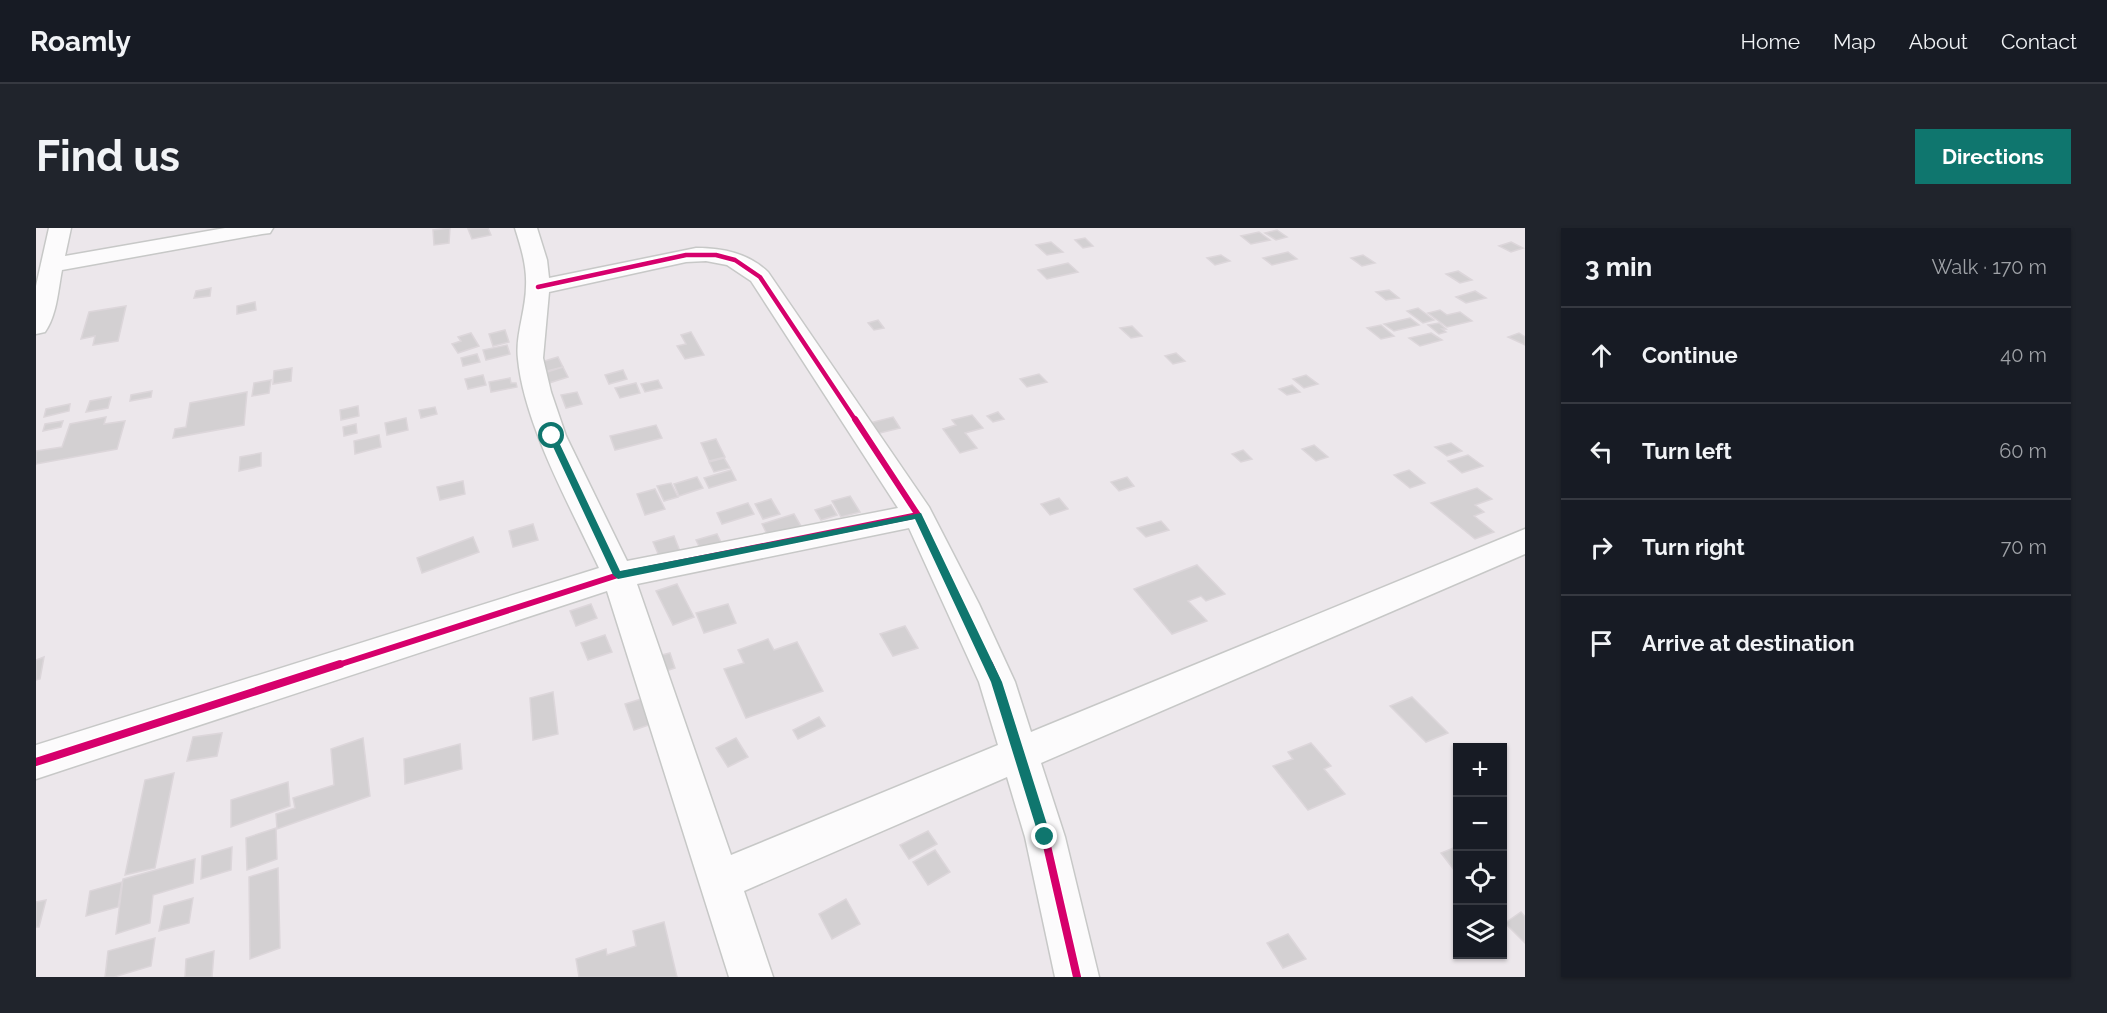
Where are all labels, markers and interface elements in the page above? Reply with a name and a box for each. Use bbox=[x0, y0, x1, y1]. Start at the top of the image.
text: Roamly bbox=[30, 25, 131, 58]
text: Home bbox=[1741, 29, 1800, 54]
text: Map bbox=[1833, 29, 1876, 54]
text: About bbox=[1909, 29, 1968, 54]
text: Contact bbox=[2001, 29, 2077, 54]
button: Directions bbox=[1915, 129, 2071, 184]
text: Find us bbox=[36, 132, 180, 181]
text: 3 min bbox=[1585, 252, 1652, 282]
text: Walk · 170 m bbox=[1931, 255, 2047, 279]
icon: ahead bbox=[1585, 339, 1618, 372]
text: Continue bbox=[1642, 342, 1738, 368]
text: 40 m bbox=[2000, 343, 2047, 367]
route start bbox=[538, 422, 564, 448]
icon: left bbox=[1585, 435, 1618, 468]
text: Turn left bbox=[1642, 438, 1732, 464]
text: 60 m bbox=[1999, 439, 2047, 463]
icon: right bbox=[1585, 531, 1618, 564]
text: Turn right bbox=[1642, 534, 1745, 560]
text: 70 m bbox=[2001, 535, 2047, 559]
icon: arrive bbox=[1585, 627, 1618, 660]
text: Arrive at destination bbox=[1642, 630, 1855, 656]
map controls bbox=[1453, 743, 1507, 959]
button: + bbox=[1453, 743, 1507, 797]
button: − bbox=[1453, 797, 1507, 851]
route end bbox=[1031, 823, 1057, 849]
button: locate bbox=[1453, 851, 1507, 905]
button: layers bbox=[1453, 905, 1507, 959]

